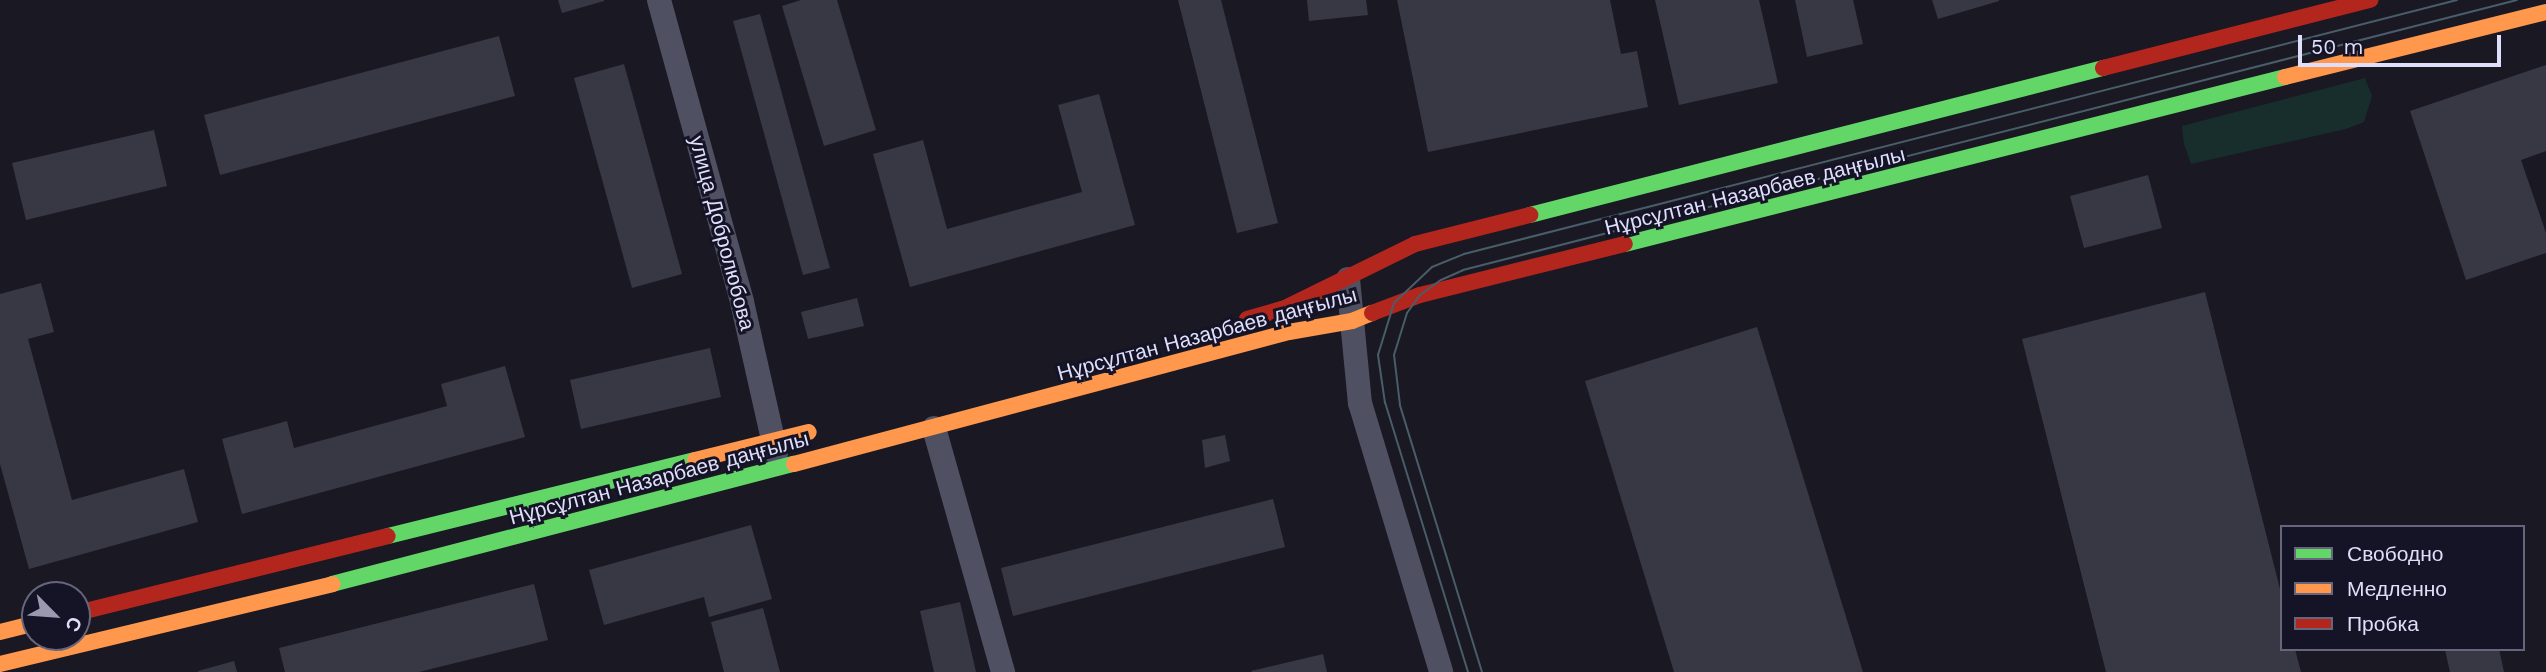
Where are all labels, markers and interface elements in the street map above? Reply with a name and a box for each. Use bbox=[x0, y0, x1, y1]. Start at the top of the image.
scale bar bbox=[2301, 21, 2504, 65]
text: 50 m bbox=[2311, 34, 2363, 59]
street label: улица Добролюбова bbox=[684, 133, 760, 333]
street label: Нұрсұлтан Назарбаев даңғылы bbox=[1602, 141, 1908, 241]
street label: Нұрсұлтан Назарбаев даңғылы bbox=[1055, 282, 1359, 386]
street label: Нұрсұлтан Назарбаев даңғылы bbox=[507, 426, 811, 530]
legend bbox=[2280, 525, 2525, 651]
text: Свободно bbox=[2347, 541, 2444, 566]
text: Медленно bbox=[2347, 576, 2447, 601]
north arrow bbox=[21, 581, 91, 651]
text: Пробка bbox=[2347, 611, 2419, 636]
text: С bbox=[60, 613, 87, 635]

